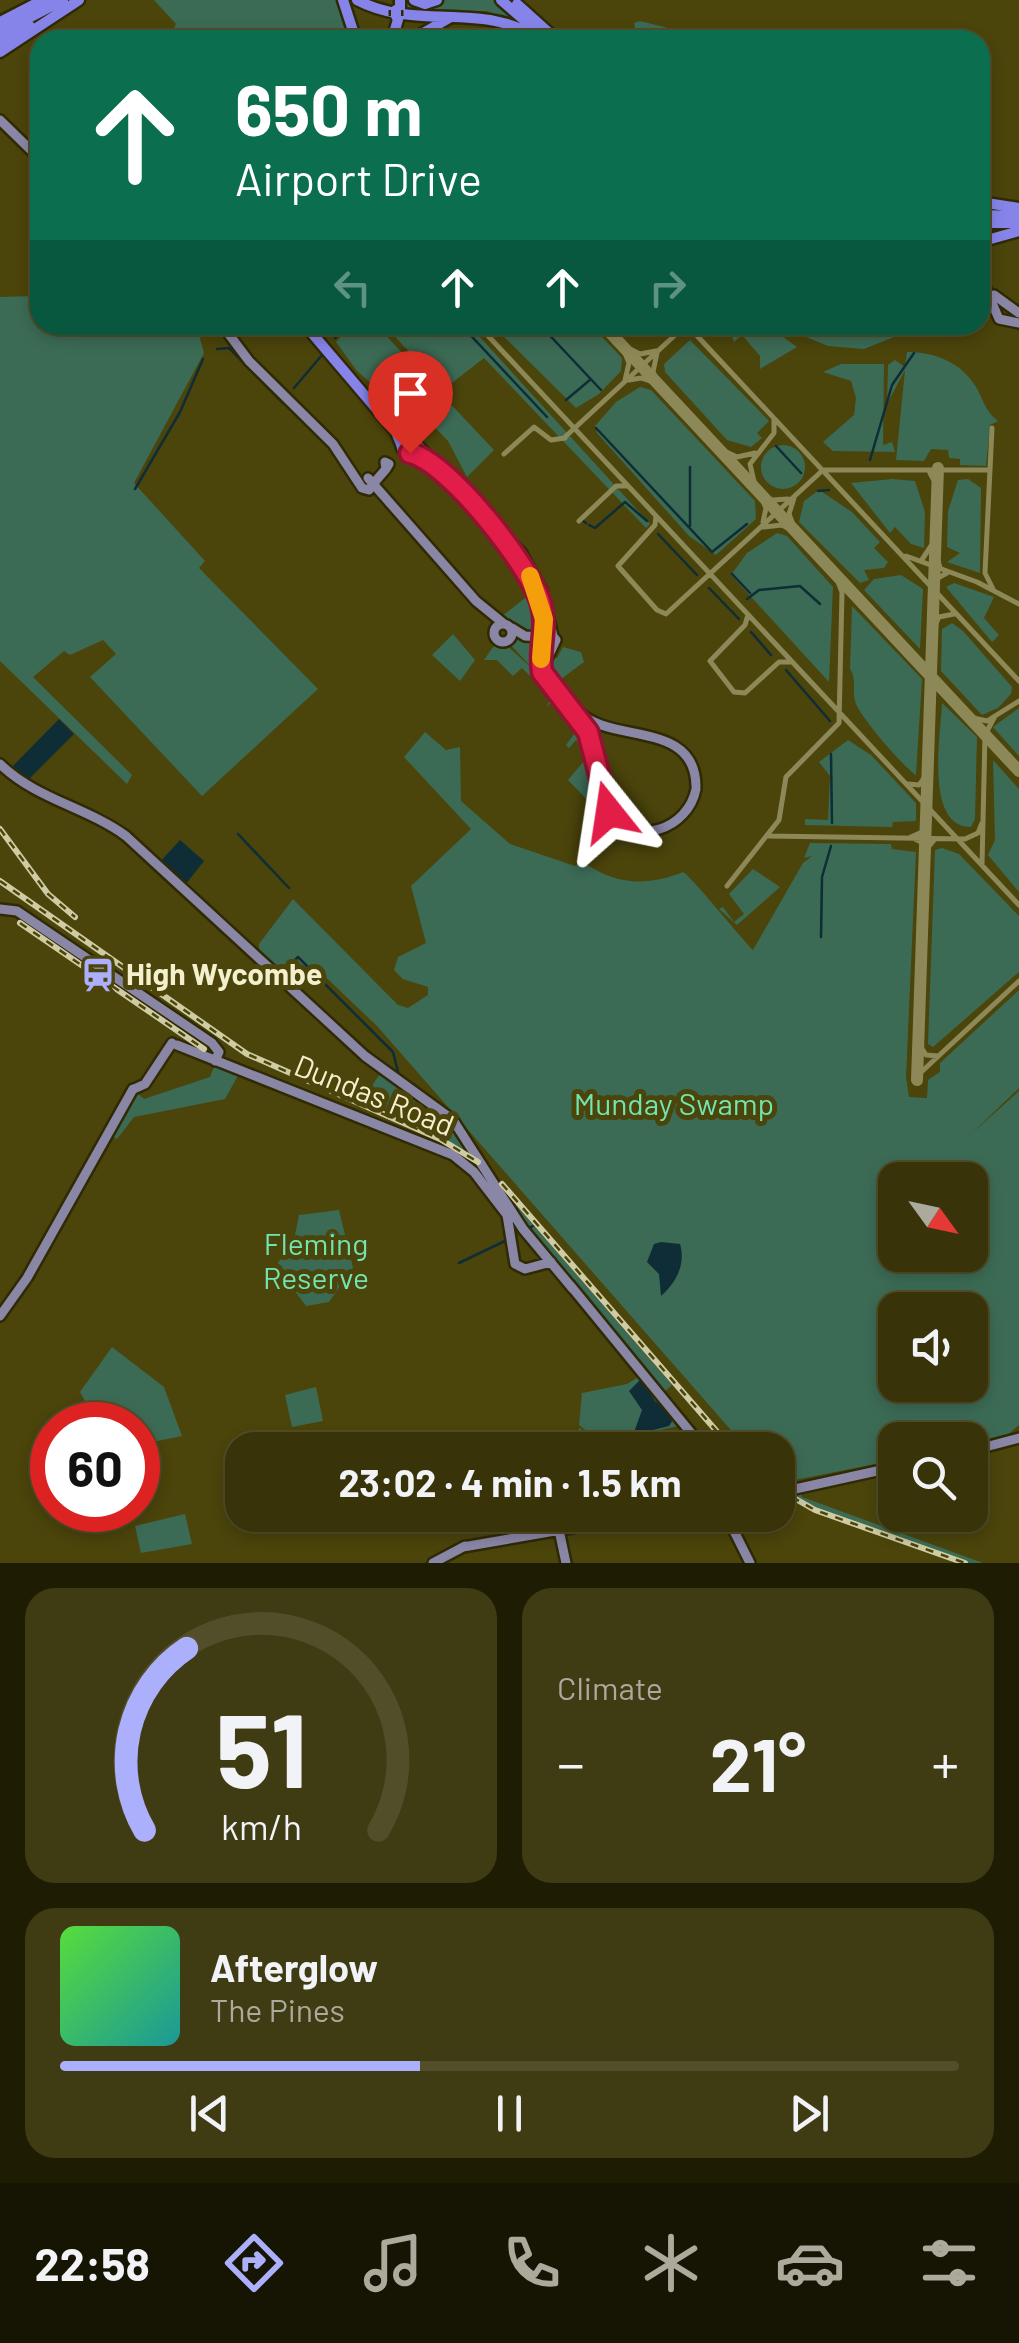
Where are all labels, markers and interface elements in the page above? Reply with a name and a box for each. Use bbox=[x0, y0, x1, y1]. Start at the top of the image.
text: 650 m bbox=[235, 66, 423, 150]
icon: ahead bbox=[70, 70, 200, 200]
text: Airport Drive bbox=[235, 151, 482, 205]
icon: left bbox=[325, 260, 380, 315]
icon: ahead bbox=[430, 260, 485, 315]
icon: ahead bbox=[535, 260, 590, 315]
icon: right bbox=[640, 260, 695, 315]
pin bbox=[368, 351, 453, 454]
icon: arrive bbox=[383, 366, 438, 421]
position arrow bbox=[557, 760, 661, 864]
place label: High Wycombe bbox=[126, 955, 322, 991]
station icon: High Wycombe bbox=[79, 956, 117, 994]
street label: Dundas Road bbox=[290, 1046, 460, 1142]
park label: Munday Swamp bbox=[574, 1085, 774, 1121]
north arrow bbox=[878, 1162, 988, 1272]
map controls bbox=[878, 1162, 988, 1532]
park label: Fleming Reserve bbox=[263, 1225, 369, 1295]
button: sound bbox=[878, 1292, 988, 1402]
speed limit sign: 60 bbox=[30, 1402, 160, 1532]
button: search bbox=[878, 1422, 988, 1532]
text: 23:02 · 4 min · 1.5 km bbox=[339, 1459, 681, 1505]
text: Climate bbox=[557, 1668, 663, 1706]
text: 51 bbox=[215, 1684, 307, 1809]
text: 21° bbox=[710, 1717, 806, 1807]
text: − bbox=[557, 1729, 585, 1795]
text: + bbox=[931, 1729, 959, 1795]
text: km/h bbox=[221, 1804, 301, 1847]
text: Afterglow bbox=[210, 1944, 378, 1990]
text: The Pines bbox=[210, 1990, 345, 2028]
icon: previous bbox=[182, 2086, 237, 2141]
icon: pause bbox=[482, 2086, 537, 2141]
icon: next bbox=[782, 2086, 837, 2141]
icon: directions bbox=[219, 2228, 289, 2298]
icon: music bbox=[358, 2228, 428, 2298]
icon: phone bbox=[497, 2228, 567, 2298]
icon: climate bbox=[636, 2228, 706, 2298]
icon: car bbox=[775, 2228, 845, 2298]
icon: filters bbox=[914, 2228, 984, 2298]
text: 22:58 bbox=[35, 2236, 150, 2290]

